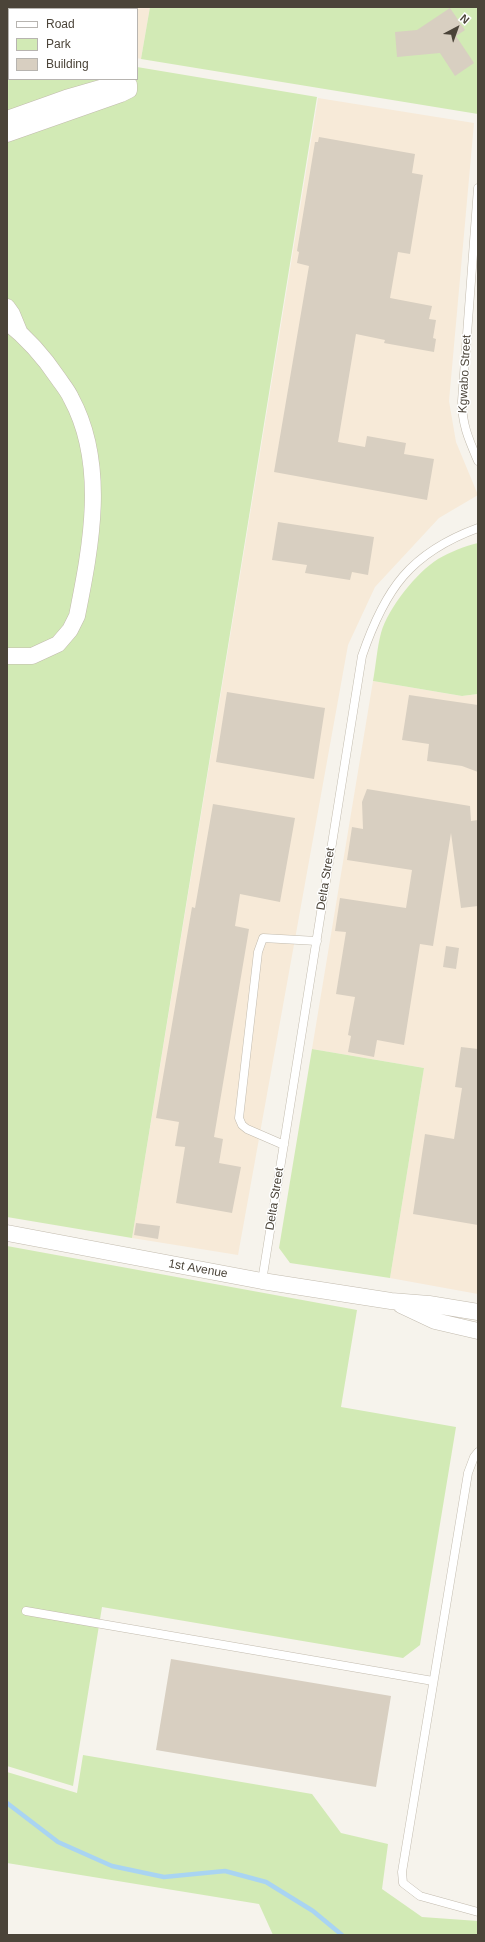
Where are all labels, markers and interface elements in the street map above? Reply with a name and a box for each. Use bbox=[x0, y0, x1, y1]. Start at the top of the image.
legend bbox=[8, 8, 138, 80]
north arrow bbox=[437, 8, 477, 48]
text: N bbox=[458, 12, 472, 26]
text: Road bbox=[46, 17, 75, 31]
text: Park bbox=[46, 37, 71, 51]
text: Building bbox=[46, 57, 89, 71]
street label: Kgwabo Street bbox=[456, 334, 474, 414]
street label: Delta Street bbox=[314, 847, 338, 911]
street label: Delta Street bbox=[263, 1167, 287, 1231]
street label: 1st Avenue bbox=[167, 1257, 229, 1281]

